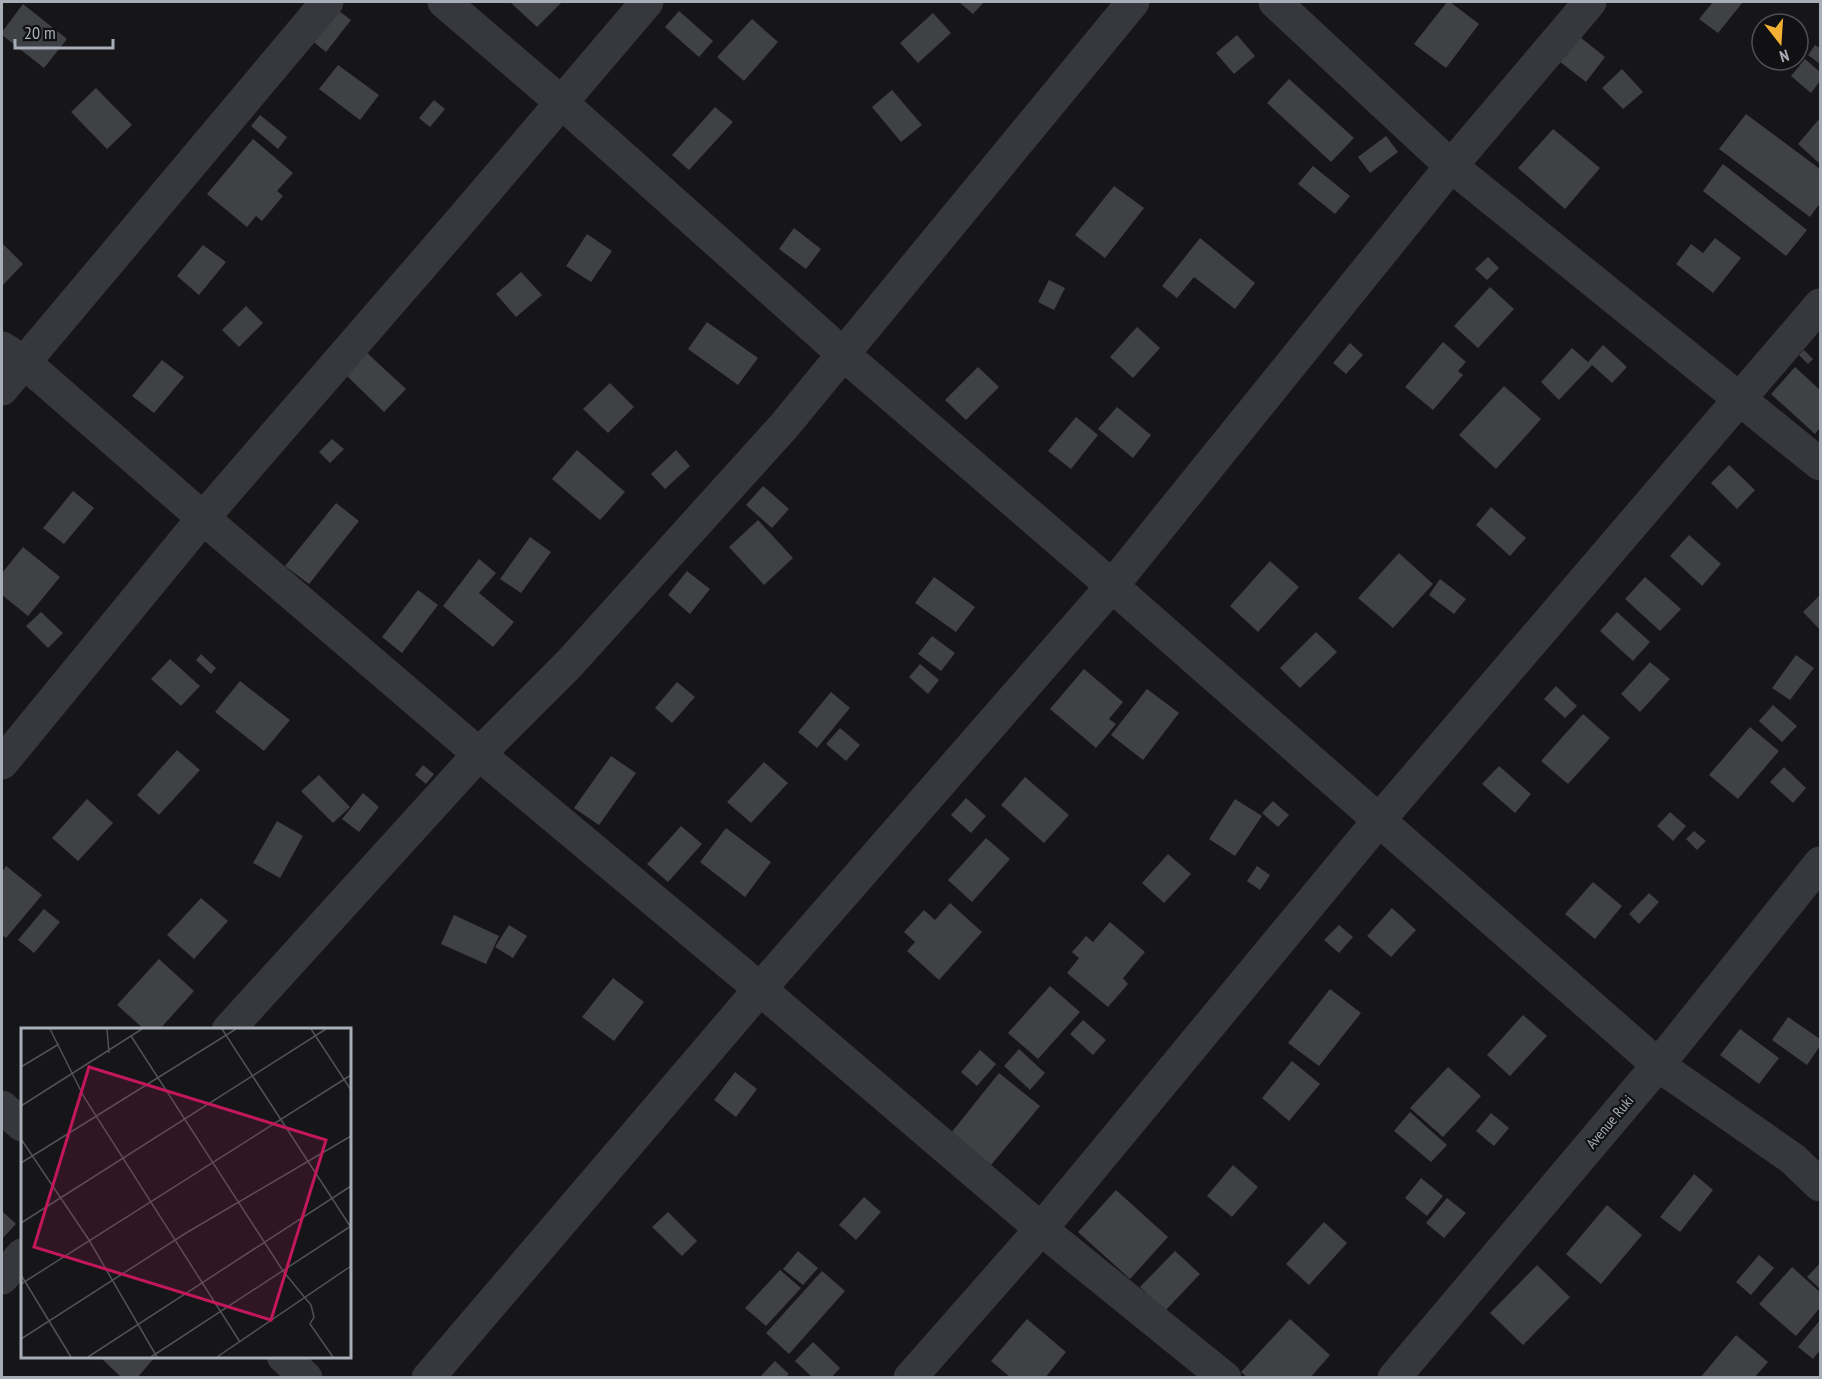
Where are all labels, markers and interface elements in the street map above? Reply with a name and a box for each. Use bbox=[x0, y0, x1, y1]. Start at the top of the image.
scale bar bbox=[15, 12, 112, 50]
north arrow bbox=[1750, 12, 1810, 72]
text: 20 m bbox=[24, 21, 56, 44]
text: N bbox=[1777, 46, 1791, 67]
inset map bbox=[21, 1028, 351, 1358]
street label: Avenue Ruki bbox=[1582, 1091, 1637, 1152]

